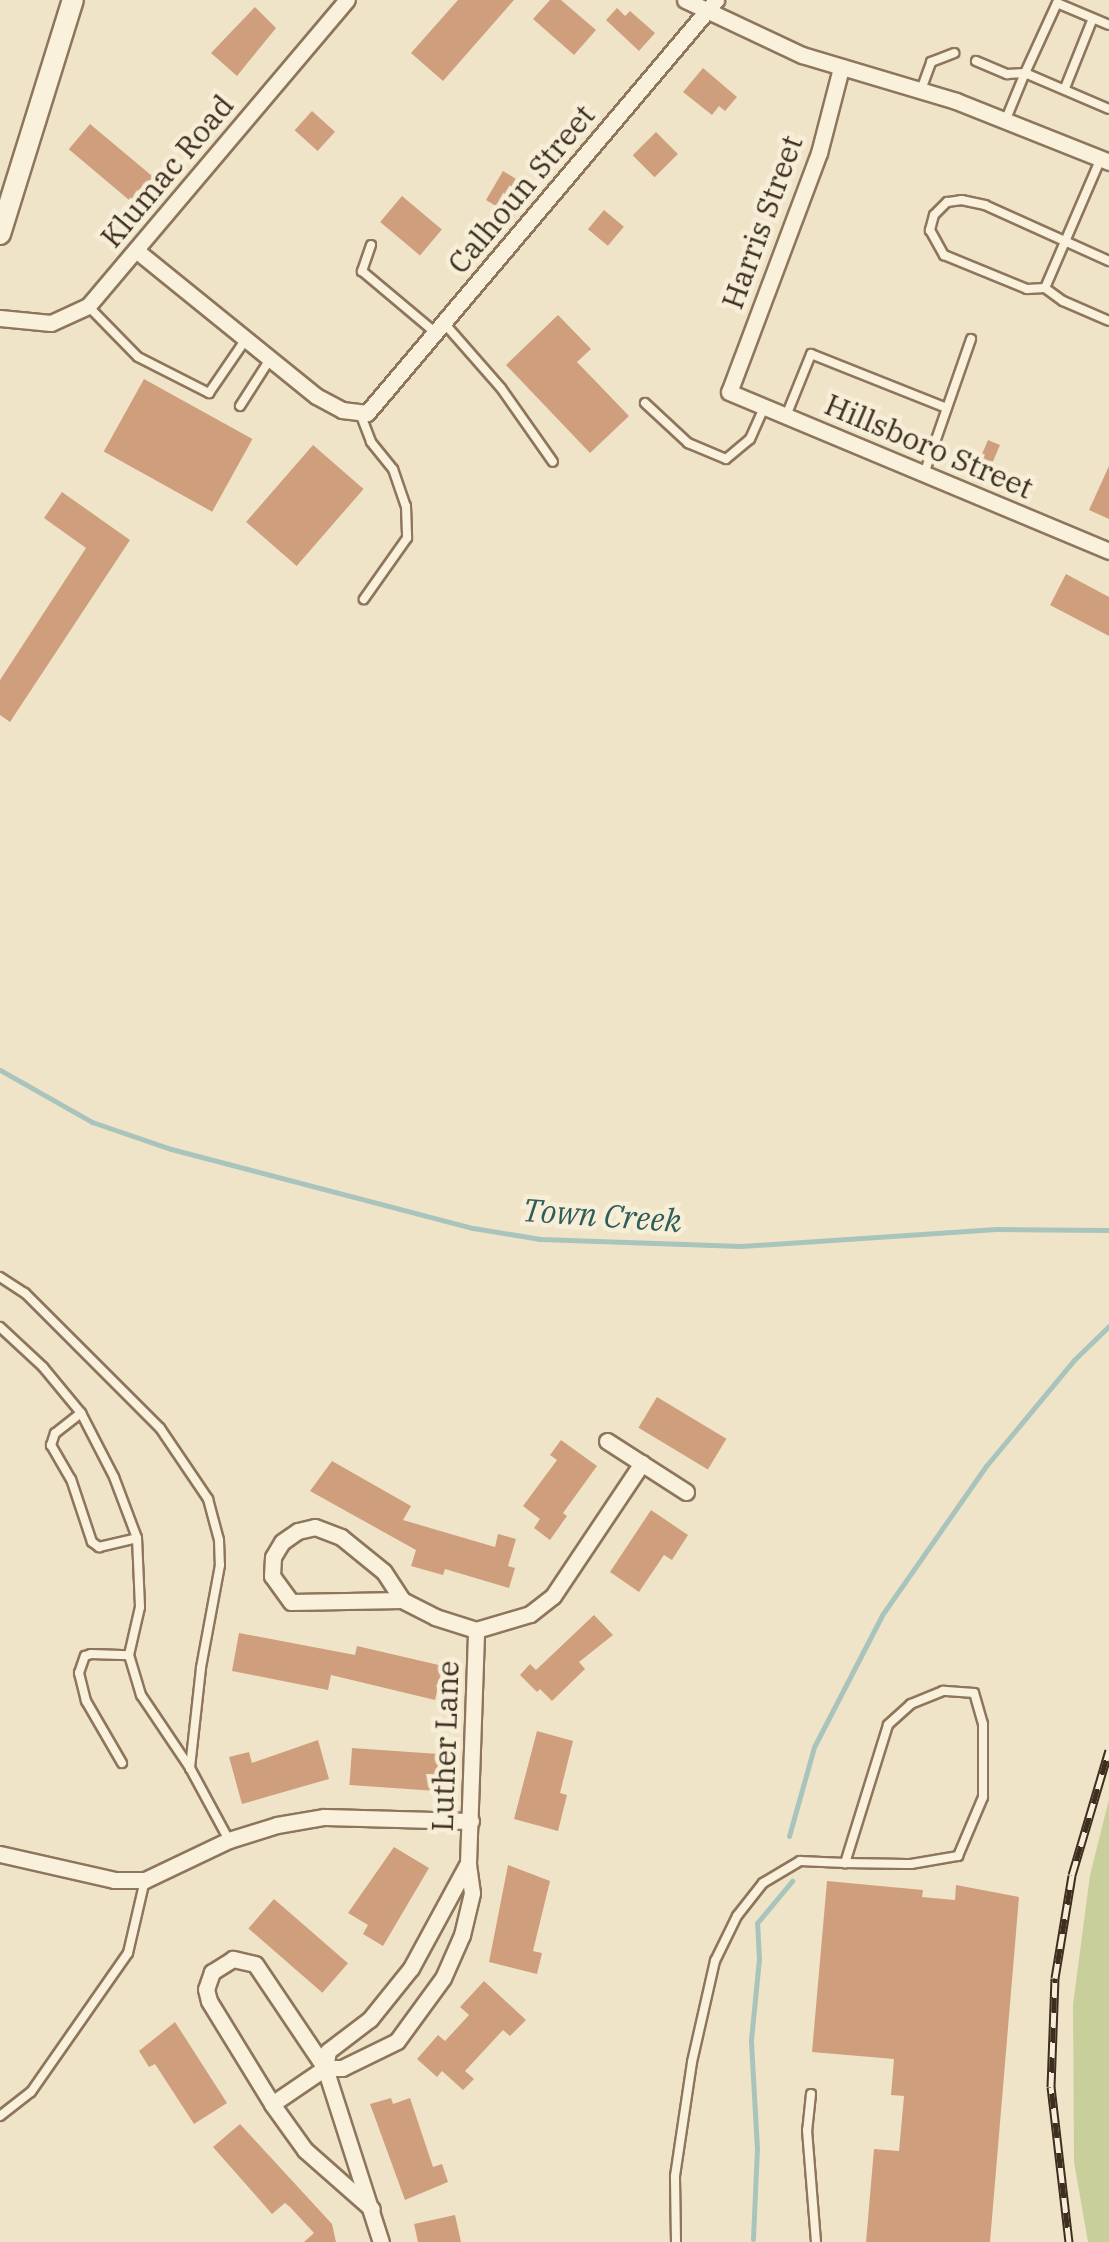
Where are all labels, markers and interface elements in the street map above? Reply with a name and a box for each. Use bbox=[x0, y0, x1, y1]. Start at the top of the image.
street label: Klumac Road bbox=[93, 88, 241, 254]
street label: Calhoun Street bbox=[440, 97, 602, 281]
street label: Harris Street bbox=[714, 130, 810, 314]
street label: Hillsboro Street bbox=[820, 386, 1038, 506]
water label: Town Creek bbox=[521, 1190, 683, 1240]
street label: Luther Lane bbox=[424, 1660, 466, 1832]

